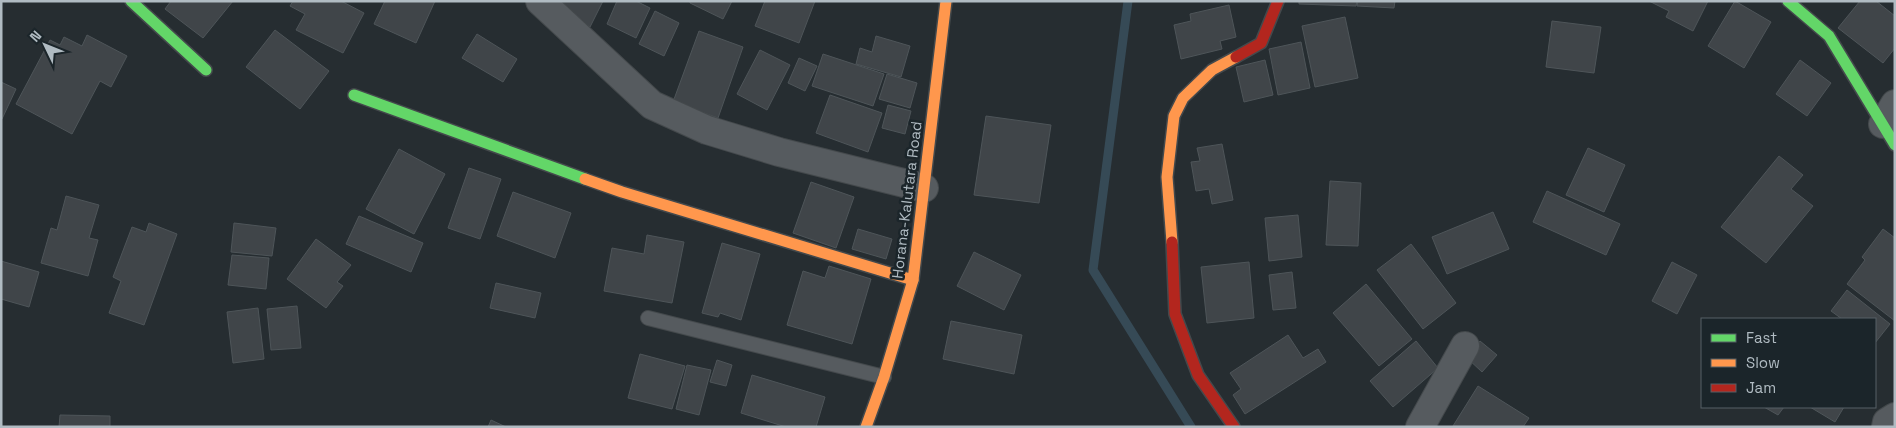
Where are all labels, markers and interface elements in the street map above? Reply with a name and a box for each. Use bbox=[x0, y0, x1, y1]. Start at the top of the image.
north arrow bbox=[20, 20, 70, 70]
text: N bbox=[26, 27, 45, 46]
street label: Horana-Kalutara Road bbox=[887, 120, 926, 280]
legend bbox=[1701, 318, 1876, 408]
text: Fast bbox=[1746, 328, 1777, 347]
text: Slow bbox=[1746, 353, 1780, 372]
text: Jam bbox=[1746, 378, 1776, 397]

